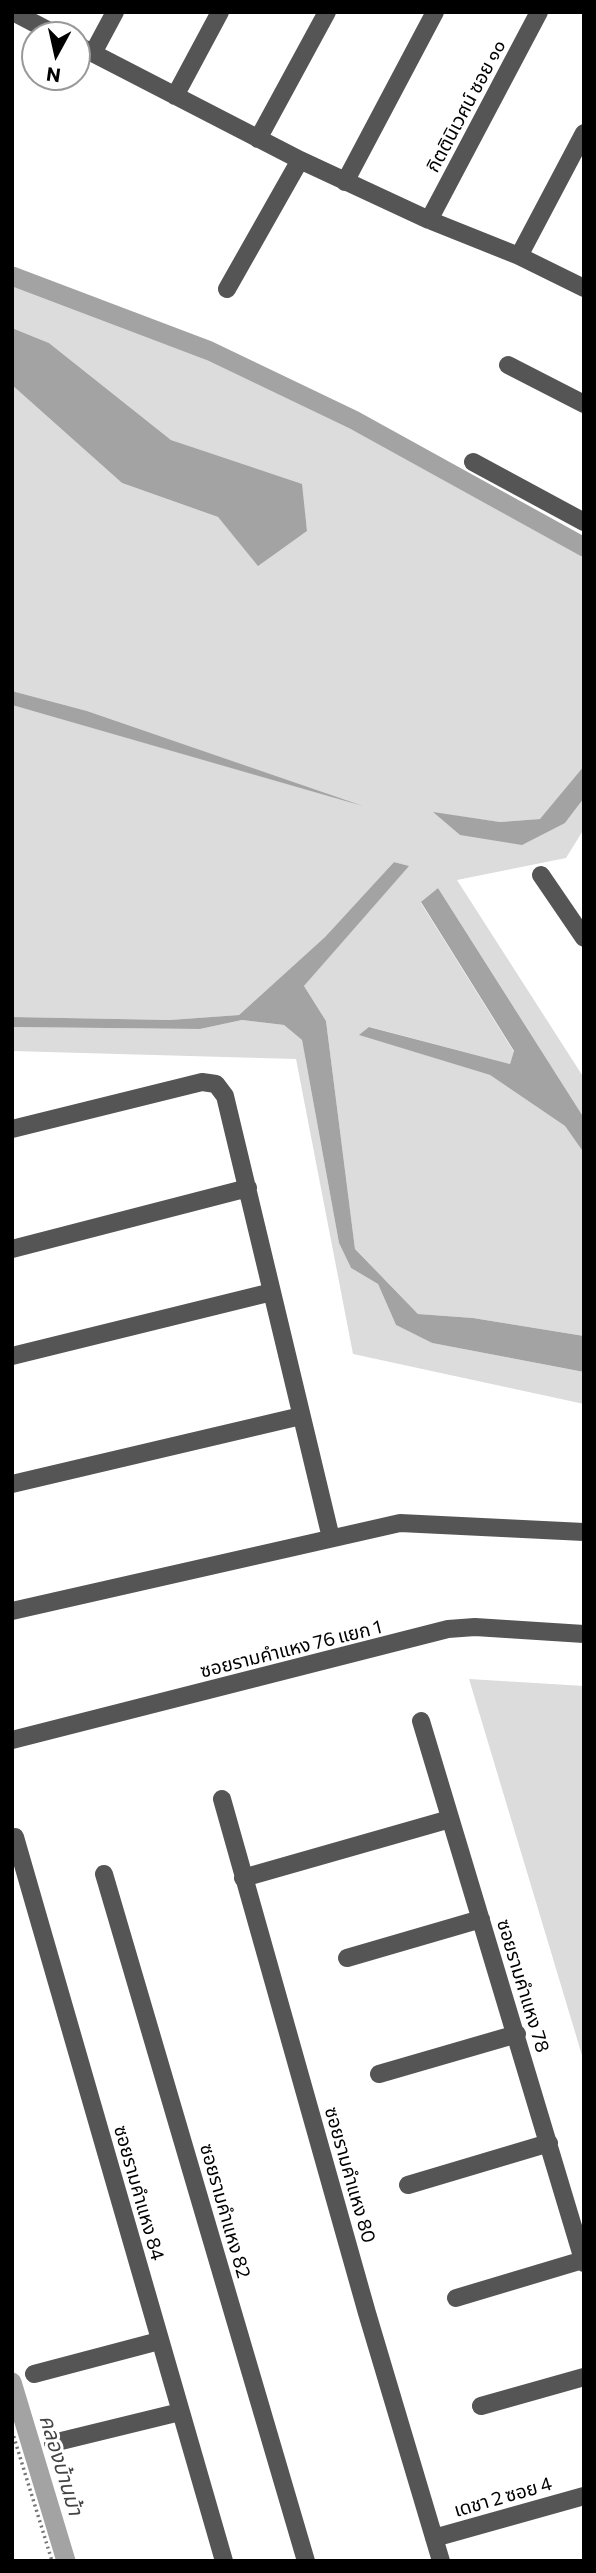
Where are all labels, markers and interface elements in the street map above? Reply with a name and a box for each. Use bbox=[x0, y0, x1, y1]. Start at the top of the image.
north arrow bbox=[21, 21, 91, 91]
street label: กิตตินิเวศน์ ซอย ๑๐ bbox=[421, 36, 511, 176]
text: N bbox=[45, 63, 62, 88]
street label: ซอยรามคำแหง 76 แยก 1 bbox=[198, 1615, 384, 1683]
street label: ซอยรามคำแหง 78 bbox=[492, 1917, 554, 2055]
street label: ซอยรามคำแหง 80 bbox=[320, 2104, 380, 2246]
street label: ซอยรามคำแหง 84 bbox=[109, 2123, 169, 2263]
street label: ซอยรามคำแหง 82 bbox=[195, 2141, 255, 2281]
water label: คลองบ้านม้า bbox=[34, 2412, 88, 2518]
street label: เดชา 2 ซอย 4 bbox=[451, 2472, 555, 2522]

